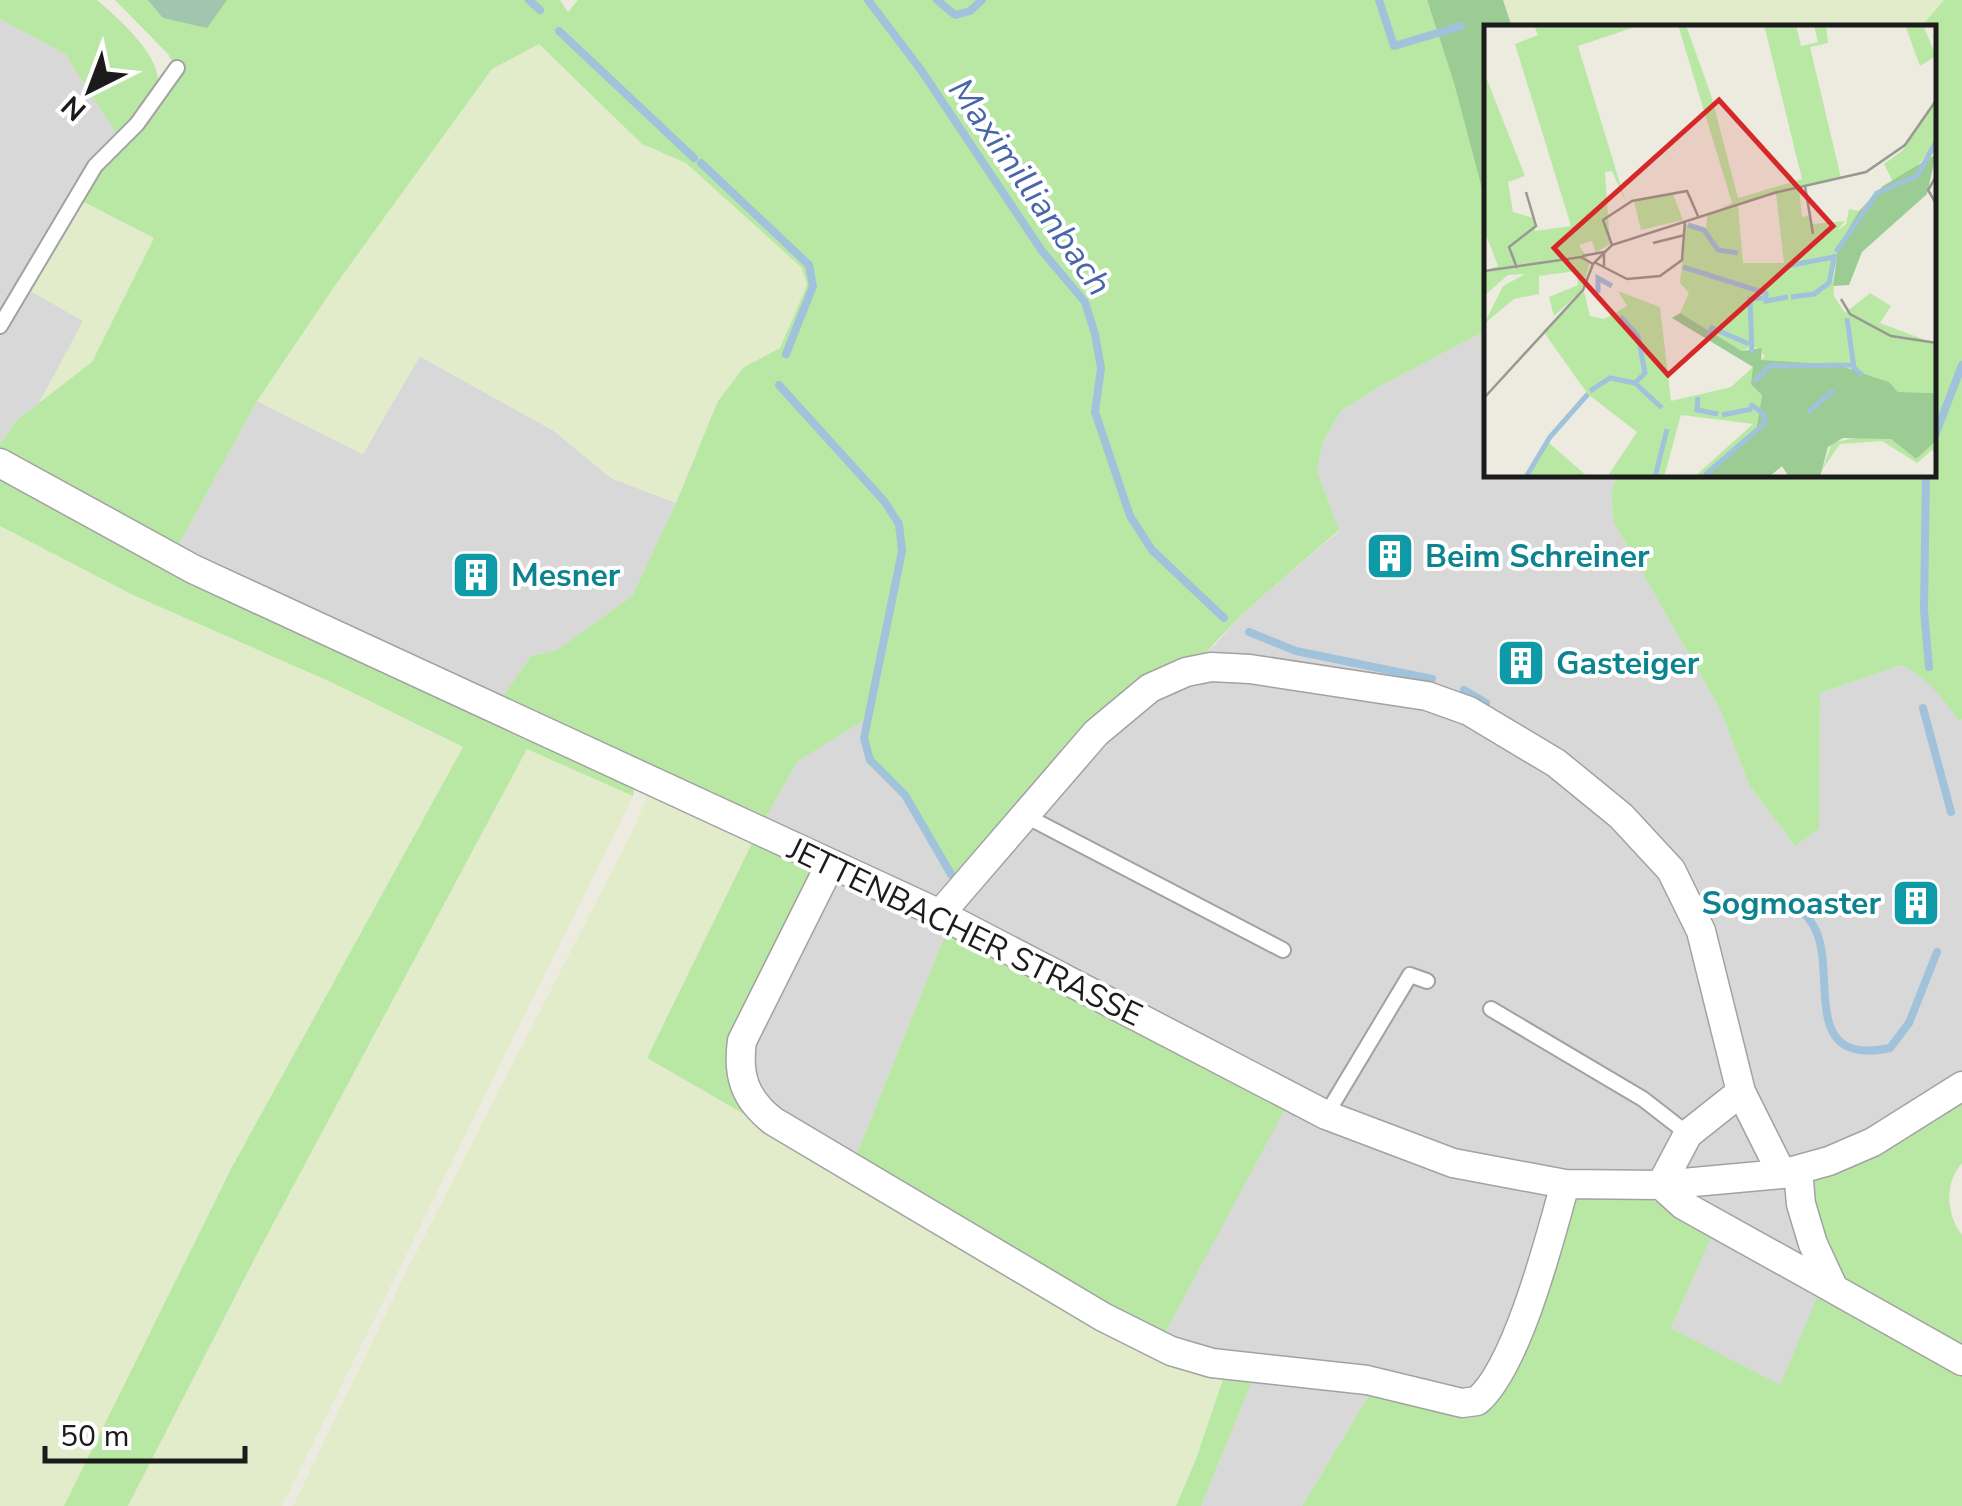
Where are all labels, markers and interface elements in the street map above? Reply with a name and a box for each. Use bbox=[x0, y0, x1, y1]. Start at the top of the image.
inset map bbox=[1484, 25, 1937, 478]
north arrow bbox=[40, 40, 140, 140]
water label: Maximillianbach bbox=[938, 69, 1122, 305]
text: N bbox=[53, 87, 94, 129]
building icon: Beim Schreiner bbox=[1364, 530, 1416, 582]
place label: Beim Schreiner bbox=[1425, 535, 1650, 578]
building icon: Mesner bbox=[450, 549, 502, 601]
place label: Mesner bbox=[511, 554, 621, 597]
building icon: Gasteiger bbox=[1495, 637, 1547, 689]
place label: Gasteiger bbox=[1556, 642, 1700, 685]
street label: JETTENBACHER STRASSE bbox=[780, 827, 1149, 1037]
building icon: Sogmoaster bbox=[1890, 877, 1942, 929]
place label: Sogmoaster bbox=[1702, 882, 1881, 925]
scale bar bbox=[45, 1401, 245, 1463]
text: 50 m bbox=[60, 1416, 129, 1457]

